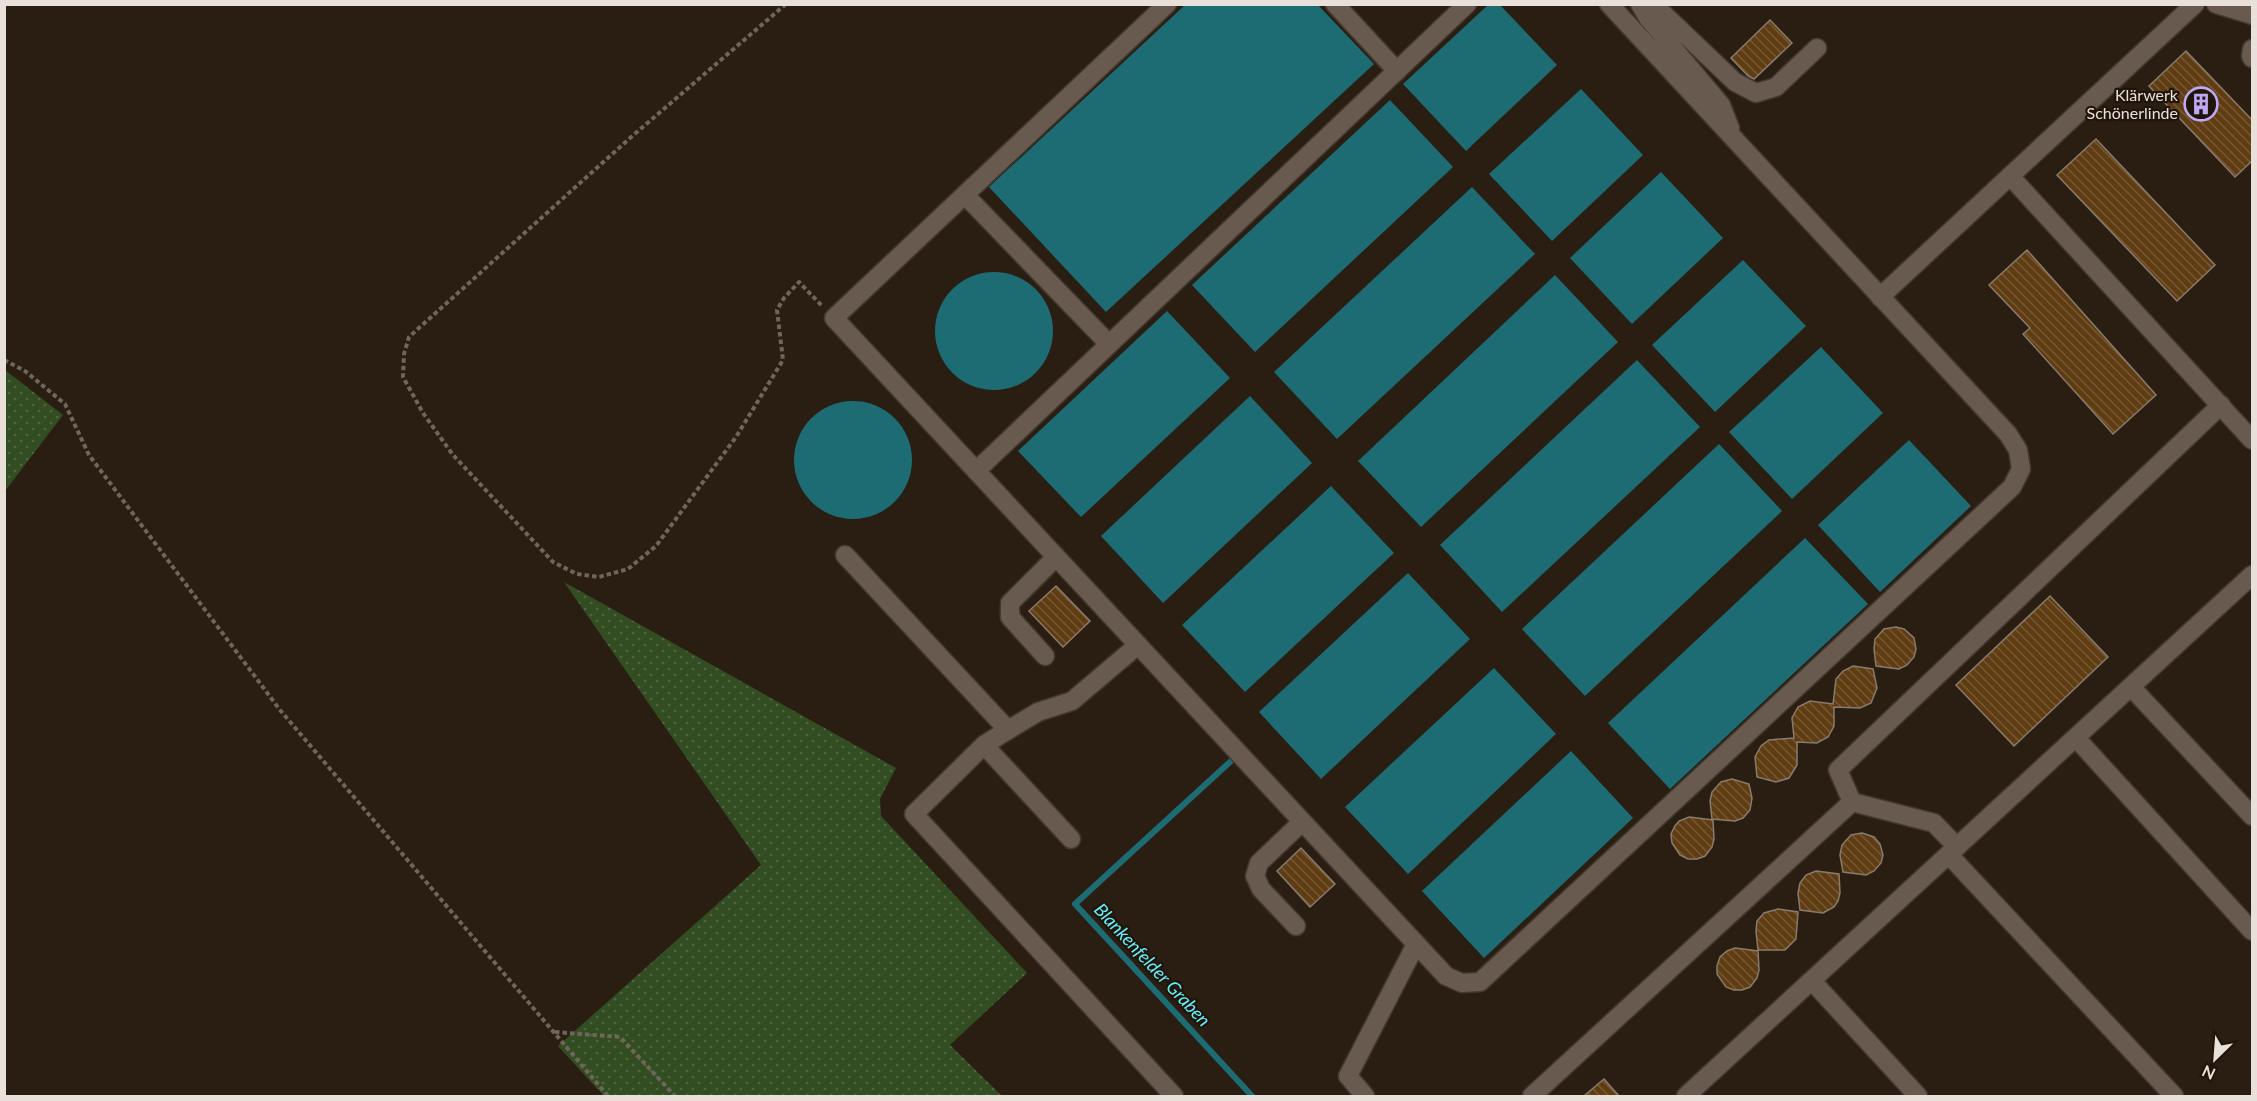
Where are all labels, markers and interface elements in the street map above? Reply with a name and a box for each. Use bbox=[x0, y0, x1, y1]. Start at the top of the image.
place label: Klärwerk Schönerlinde bbox=[2087, 85, 2179, 122]
building icon: Klärwerk Schönerlinde bbox=[2183, 86, 2219, 122]
water label: Blankenfelder Graben bbox=[1090, 898, 1215, 1030]
north arrow bbox=[2185, 1029, 2245, 1089]
text: N bbox=[2199, 1062, 2218, 1084]

